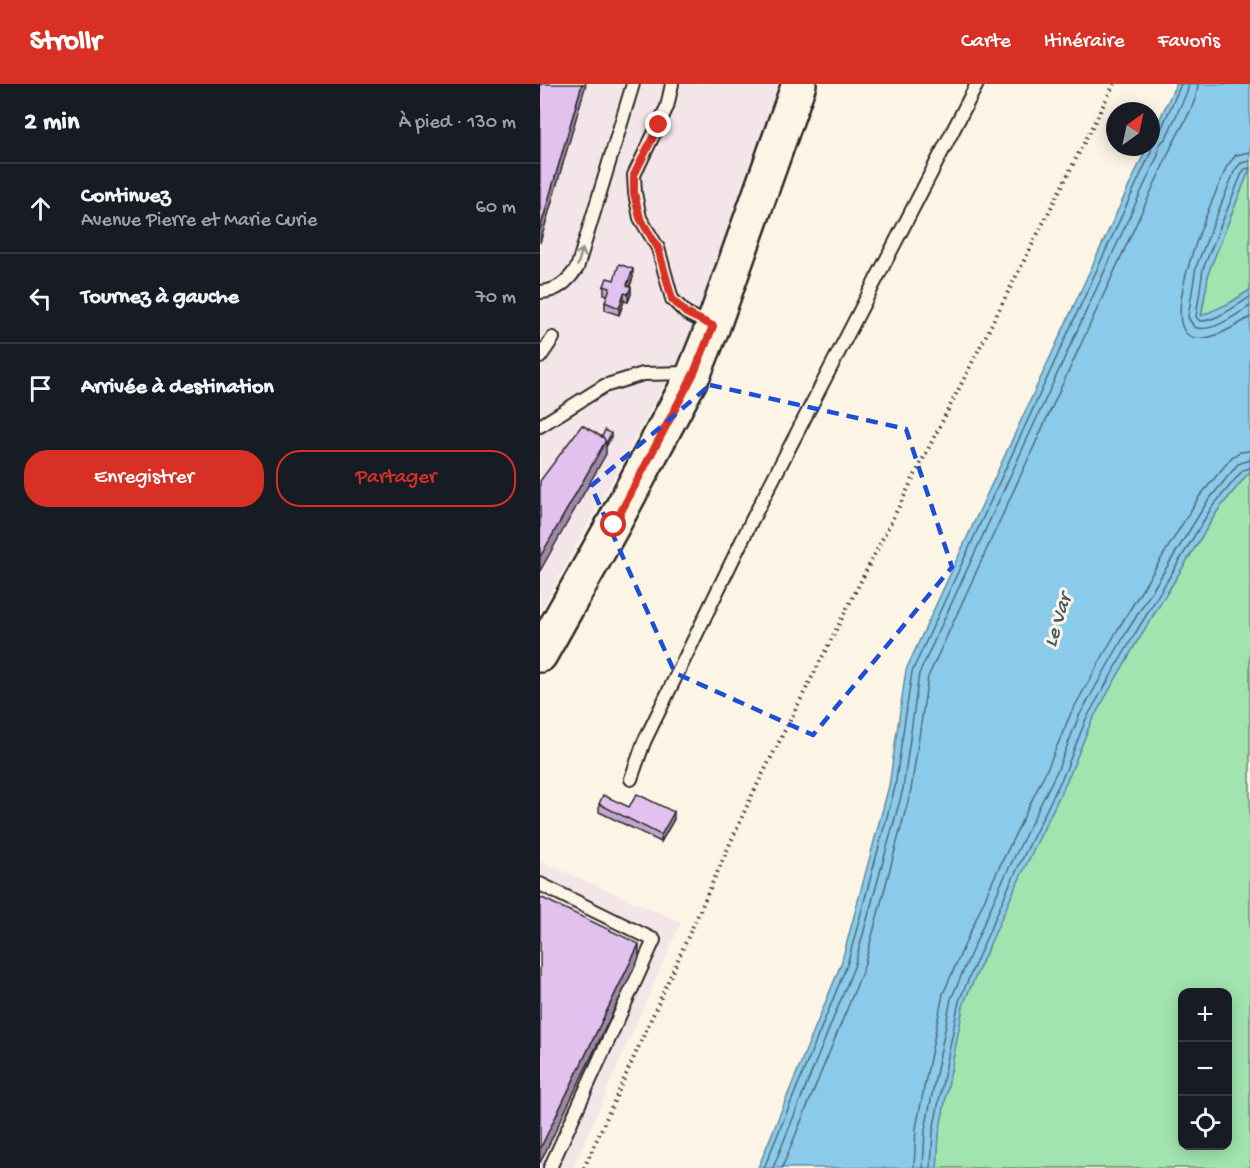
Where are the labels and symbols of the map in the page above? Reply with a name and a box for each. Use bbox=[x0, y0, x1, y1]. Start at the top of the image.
north arrow bbox=[1106, 102, 1160, 156]
route end bbox=[645, 111, 671, 137]
one-way arrow bbox=[575, 248, 586, 267]
route start bbox=[600, 511, 626, 537]
water label: Le Var bbox=[1039, 587, 1081, 651]

